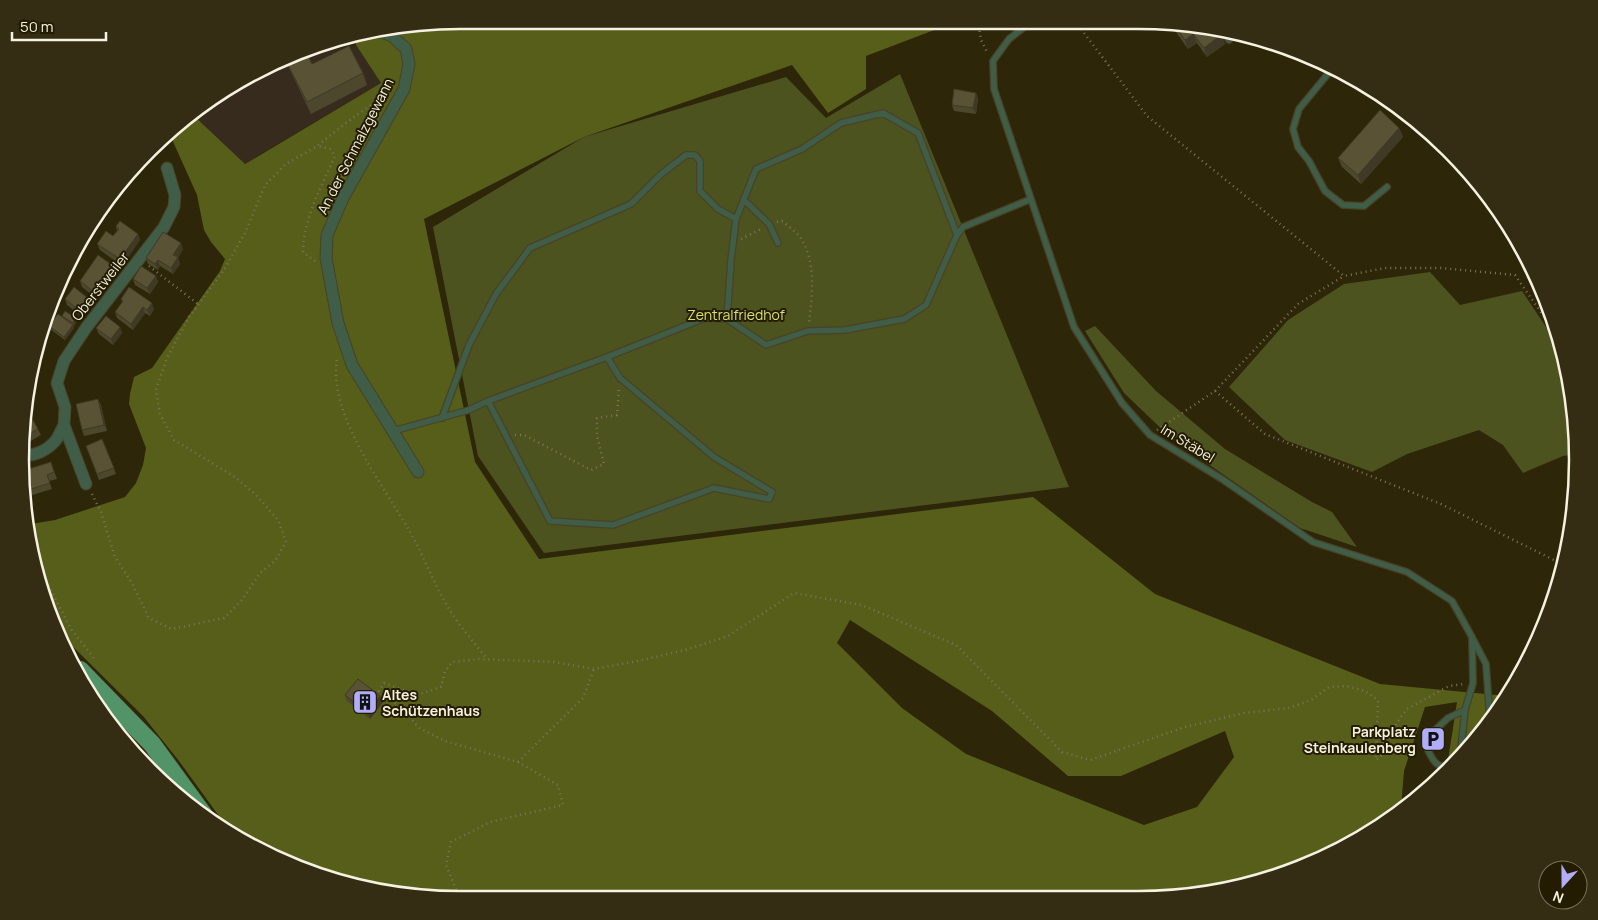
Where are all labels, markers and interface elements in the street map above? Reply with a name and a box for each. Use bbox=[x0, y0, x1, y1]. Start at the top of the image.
scale bar bbox=[12, 10, 106, 42]
text: 50 m bbox=[20, 16, 54, 37]
street label: An der Schmalzgewann bbox=[312, 75, 398, 217]
street label: Oberstweiler bbox=[67, 248, 133, 324]
park label: Zentralfriedhof bbox=[687, 305, 785, 324]
street label: Im Stäbel bbox=[1158, 419, 1218, 467]
place label: Altes Schützenhaus bbox=[382, 685, 480, 720]
building icon: Altes Schützenhaus bbox=[352, 689, 378, 715]
place label: Parkplatz Steinkaulenberg bbox=[1304, 722, 1416, 757]
parking icon: Parkplatz Steinkaulenberg bbox=[1420, 726, 1446, 752]
north arrow bbox=[1538, 860, 1588, 910]
text: N bbox=[1550, 887, 1566, 908]

